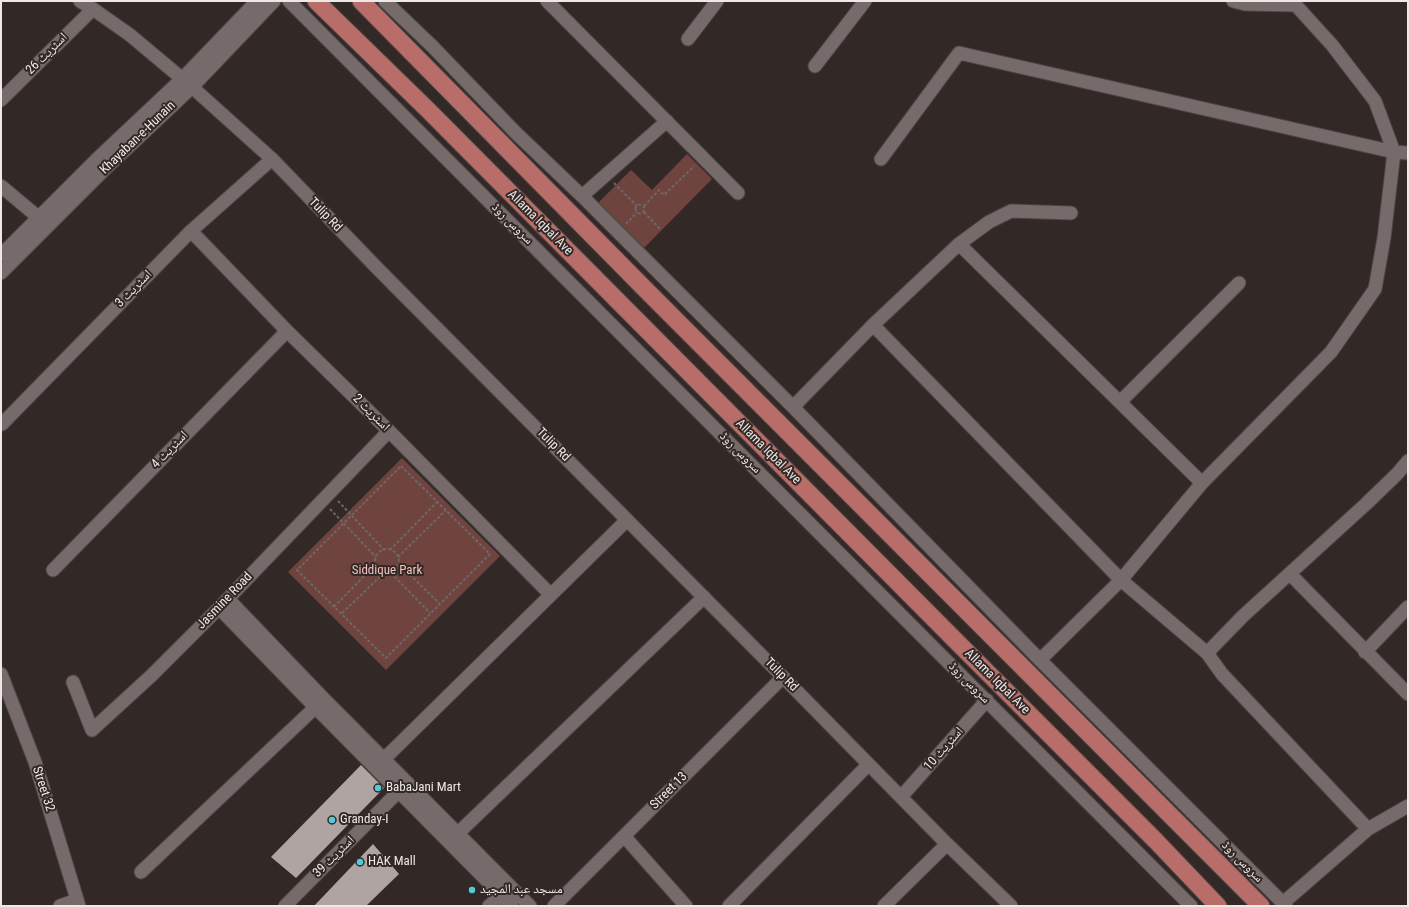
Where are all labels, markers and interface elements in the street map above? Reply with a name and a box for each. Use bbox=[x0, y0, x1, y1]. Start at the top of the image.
street label: اسٹریٹ 26 bbox=[23, 30, 71, 78]
street label: Khayaban-e-Hunain bbox=[97, 98, 179, 178]
street label: Allama Iqbal Ave bbox=[504, 187, 576, 259]
street label: Tulip Rd bbox=[305, 195, 345, 235]
street label: سروس روڈ bbox=[488, 200, 536, 248]
street label: اسٹریٹ 3 bbox=[112, 267, 156, 311]
street label: اسٹریٹ 2 bbox=[349, 391, 393, 435]
street label: Allama Iqbal Ave bbox=[732, 416, 804, 488]
street label: Tulip Rd bbox=[533, 425, 573, 465]
street label: اسٹریٹ 4 bbox=[148, 428, 192, 472]
street label: سروس روڈ bbox=[716, 429, 764, 477]
park label: Siddique Park bbox=[352, 563, 422, 579]
street label: Jasmine Road bbox=[194, 569, 256, 633]
street label: Allama Iqbal Ave bbox=[961, 646, 1033, 718]
street label: Tulip Rd bbox=[761, 655, 801, 695]
street label: سروس روڈ bbox=[945, 659, 993, 707]
street label: اسٹریٹ 10 bbox=[921, 724, 967, 774]
street label: Street 32 bbox=[28, 765, 58, 813]
street label: Street 13 bbox=[647, 769, 691, 813]
place label: BabaJani Mart bbox=[386, 780, 461, 796]
marker: BabaJani Mart bbox=[373, 783, 383, 793]
place label: Granday-I bbox=[340, 812, 388, 828]
marker: Granday-I bbox=[327, 815, 337, 825]
street label: اسٹریٹ 39 bbox=[310, 833, 358, 881]
street label: سروس روڈ bbox=[1218, 838, 1266, 886]
place label: HAK Mall bbox=[368, 854, 416, 870]
marker: HAK Mall bbox=[355, 857, 365, 867]
place label: مسجد عبد المجید bbox=[480, 882, 563, 898]
marker: مسجد عبد المجید bbox=[467, 885, 477, 895]

